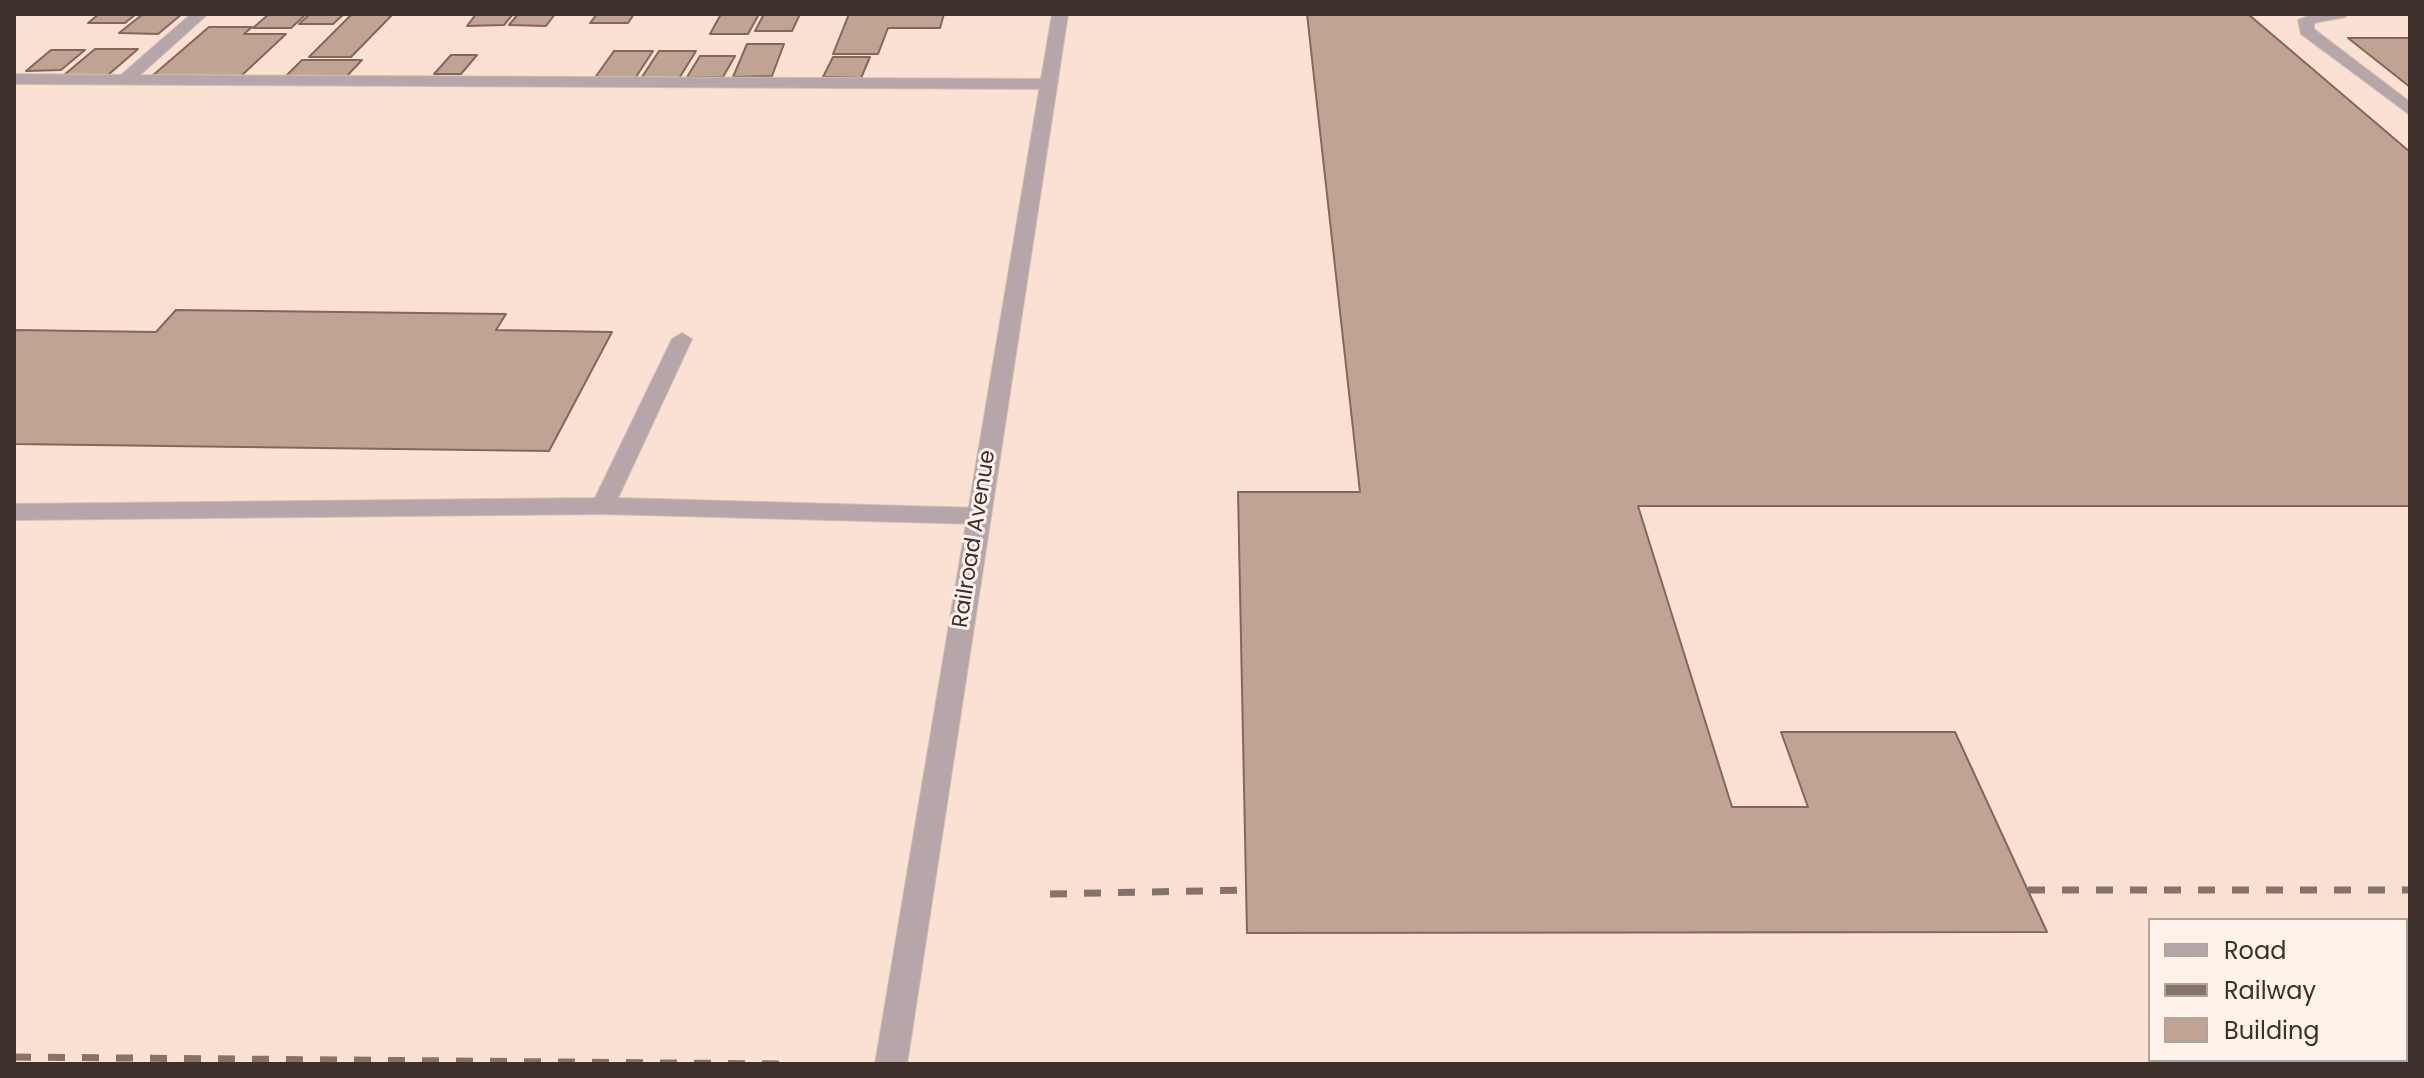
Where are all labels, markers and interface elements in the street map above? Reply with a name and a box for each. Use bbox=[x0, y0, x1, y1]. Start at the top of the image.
street label: Railroad Avenue bbox=[948, 448, 1002, 630]
legend bbox=[2148, 918, 2408, 1062]
text: Road bbox=[2224, 934, 2286, 967]
text: Railway bbox=[2224, 974, 2316, 1007]
text: Building bbox=[2224, 1014, 2320, 1047]

